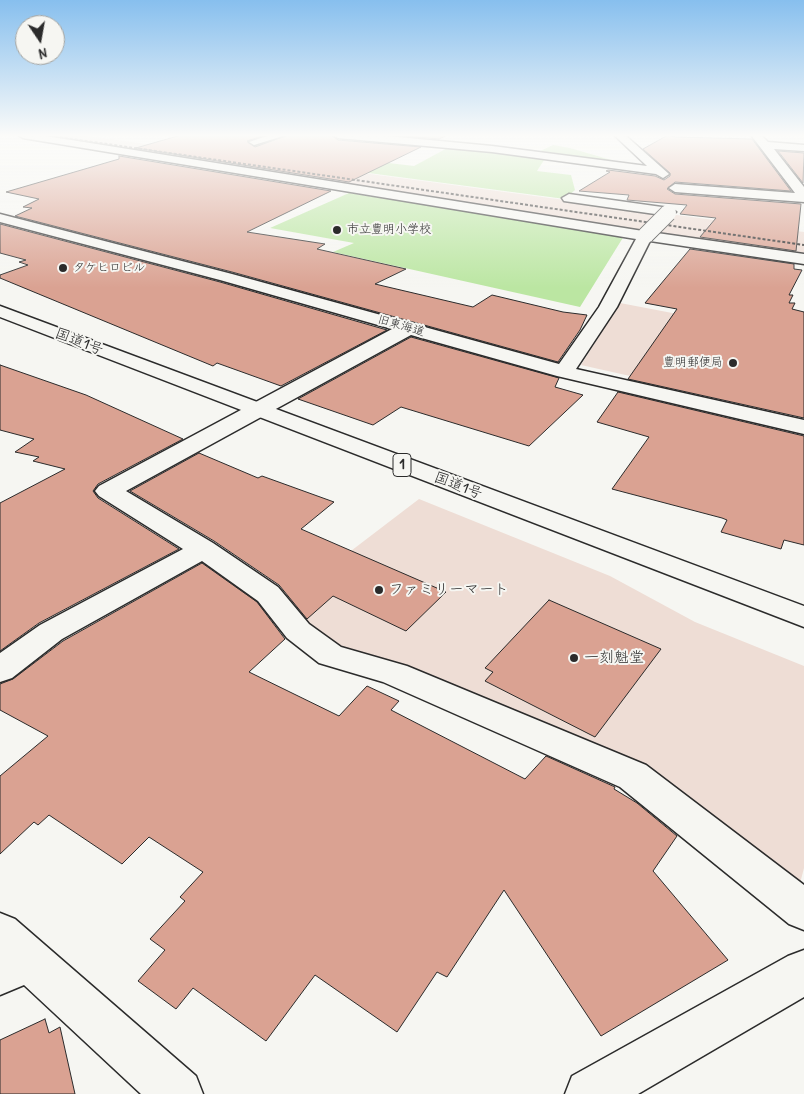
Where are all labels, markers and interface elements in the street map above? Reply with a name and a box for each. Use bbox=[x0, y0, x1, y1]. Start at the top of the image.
north arrow bbox=[15, 15, 65, 65]
text: N bbox=[37, 44, 49, 64]
place label: 市立豊明小学校 bbox=[347, 223, 431, 237]
marker: 市立豊明小学校 bbox=[331, 224, 343, 236]
place label: タケヒロビル bbox=[73, 261, 145, 275]
marker: タケヒロビル bbox=[57, 262, 69, 274]
street label: 旧東海道 bbox=[376, 312, 426, 340]
street label: 国道1号 bbox=[52, 325, 106, 359]
place label: 豊明郵便局 bbox=[663, 356, 723, 370]
marker: 豊明郵便局 bbox=[727, 357, 739, 369]
road number: 1 bbox=[393, 454, 411, 476]
street label: 国道1号 bbox=[431, 469, 485, 503]
place label: ファミリーマート bbox=[389, 581, 509, 599]
marker: ファミリーマート bbox=[373, 584, 385, 596]
place label: 一刻魁堂 bbox=[584, 649, 644, 667]
marker: 一刻魁堂 bbox=[568, 652, 580, 664]

